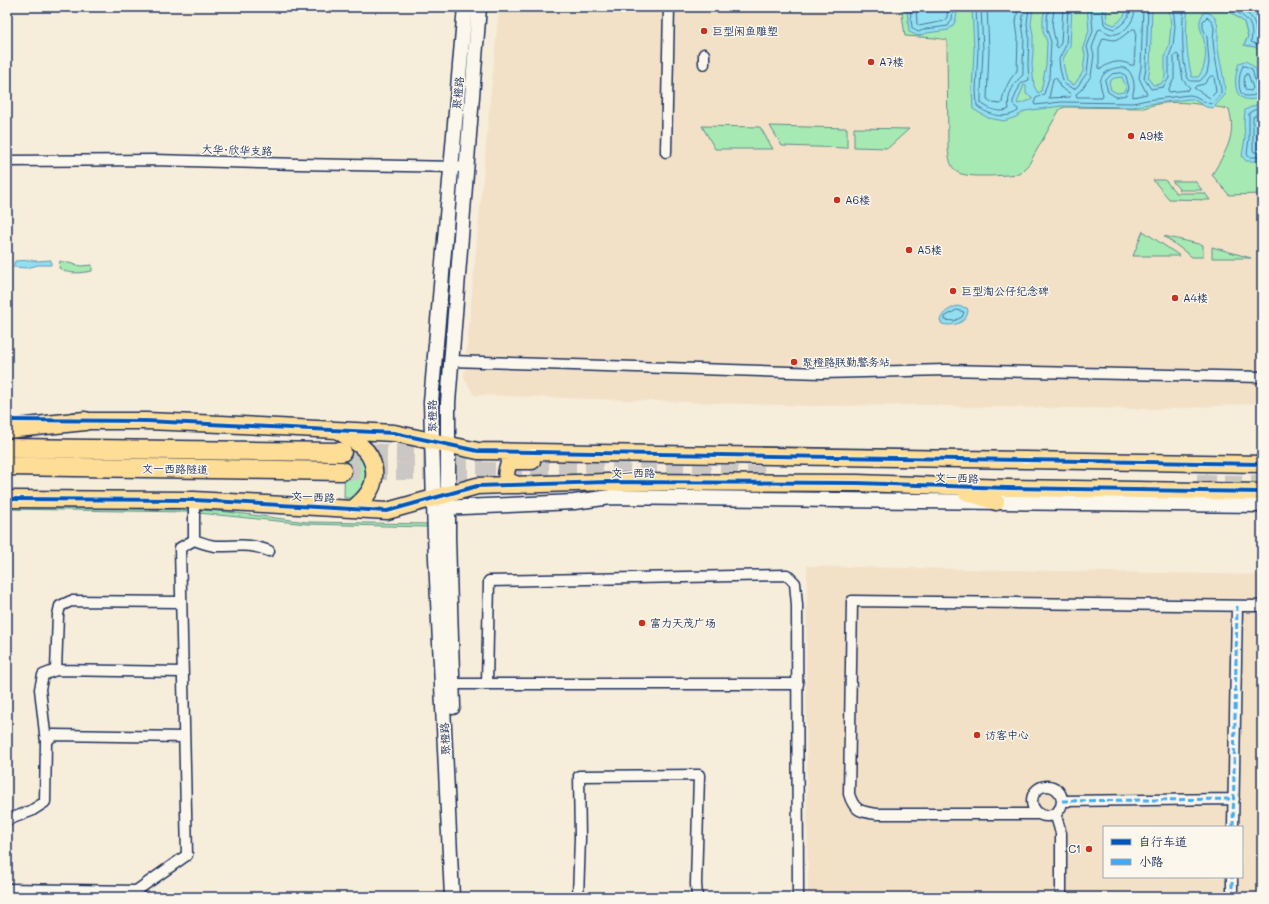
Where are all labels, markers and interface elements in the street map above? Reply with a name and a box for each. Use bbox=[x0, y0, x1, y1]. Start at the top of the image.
place label: 巨型闲鱼雕塑 bbox=[712, 23, 778, 38]
marker: 巨型闲鱼雕塑 bbox=[699, 26, 709, 36]
place label: A7楼 bbox=[879, 54, 904, 69]
marker: A7楼 bbox=[866, 57, 876, 67]
street label: 聚橙路 bbox=[449, 76, 466, 110]
place label: A9楼 bbox=[1139, 128, 1164, 143]
marker: A9楼 bbox=[1126, 131, 1136, 141]
street label: 大华·欣华支路 bbox=[201, 141, 273, 158]
place label: A6楼 bbox=[845, 192, 870, 207]
marker: A6楼 bbox=[832, 195, 842, 205]
place label: A5楼 bbox=[917, 242, 942, 257]
marker: A5楼 bbox=[904, 245, 914, 255]
place label: 巨型淘公仔纪念碑 bbox=[961, 283, 1049, 298]
marker: 巨型淘公仔纪念碑 bbox=[948, 286, 958, 296]
place label: A4楼 bbox=[1183, 290, 1208, 305]
marker: A4楼 bbox=[1170, 293, 1180, 303]
place label: 聚橙路联勤警务站 bbox=[802, 354, 890, 369]
marker: 聚橙路联勤警务站 bbox=[789, 357, 799, 367]
street label: 聚橙路 bbox=[424, 400, 439, 433]
street label: 文一西路隧道 bbox=[142, 460, 208, 477]
street label: 文一西路 bbox=[611, 465, 655, 480]
street label: 文一西路 bbox=[935, 469, 979, 486]
street label: 文一西路 bbox=[291, 488, 335, 505]
place label: 富力天茂广场 bbox=[650, 615, 716, 630]
marker: 富力天茂广场 bbox=[637, 618, 647, 628]
street label: 聚橙路 bbox=[436, 722, 453, 756]
place label: 访客中心 bbox=[985, 727, 1029, 742]
marker: 访客中心 bbox=[972, 730, 982, 740]
legend bbox=[1103, 826, 1243, 878]
text: 自行车道 bbox=[1139, 833, 1187, 849]
place label: C1 bbox=[1068, 841, 1081, 856]
marker: C1 bbox=[1084, 844, 1094, 854]
text: 小路 bbox=[1139, 853, 1163, 869]

